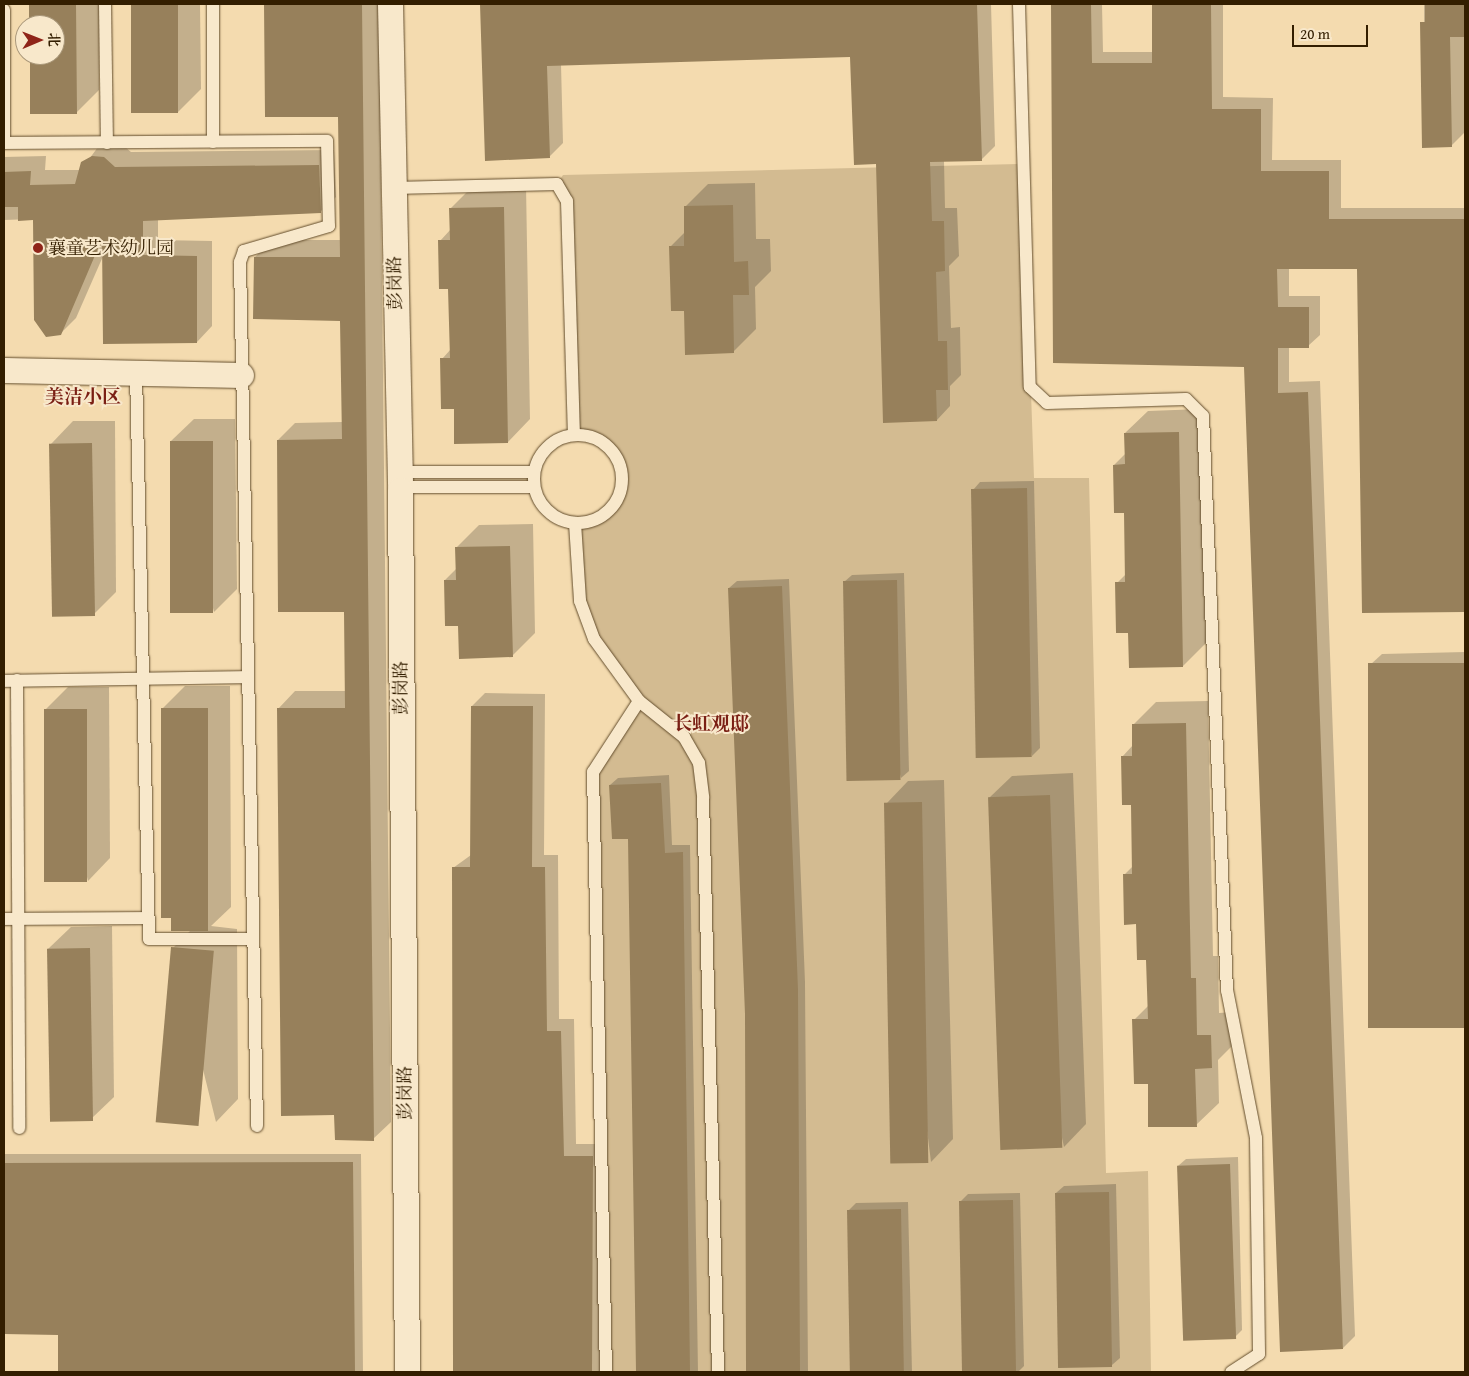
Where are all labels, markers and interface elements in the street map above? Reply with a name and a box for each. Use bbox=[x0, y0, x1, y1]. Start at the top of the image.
north arrow bbox=[15, 15, 65, 65]
scale bar bbox=[1294, 15, 1370, 47]
text: 20 m bbox=[1300, 23, 1330, 44]
text: 北 bbox=[44, 33, 64, 47]
place label: 襄童艺术幼儿园 bbox=[48, 237, 174, 259]
marker: 襄童艺术幼儿园 bbox=[32, 242, 44, 254]
street label: 彭岗路 bbox=[384, 256, 406, 310]
district label: 美洁小区 bbox=[45, 386, 121, 408]
street label: 彭岗路 bbox=[390, 661, 412, 715]
district label: 长虹观邸 bbox=[673, 713, 749, 735]
street label: 彭岗路 bbox=[394, 1066, 416, 1120]

